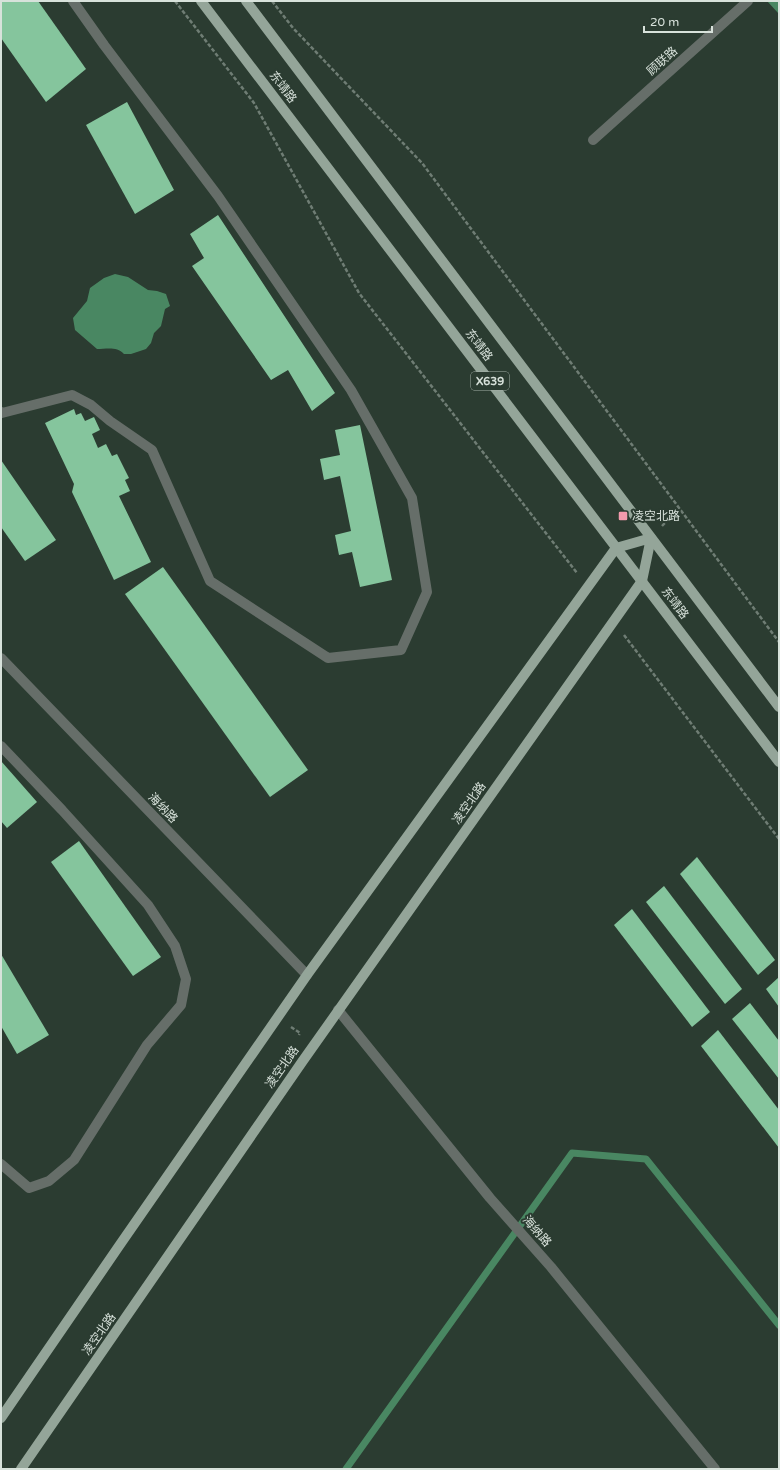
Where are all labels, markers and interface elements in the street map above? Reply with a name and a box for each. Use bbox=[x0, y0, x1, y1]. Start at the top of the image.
scale bar bbox=[644, 8, 712, 34]
text: 20 m bbox=[650, 15, 679, 29]
street label: 顾联路 bbox=[644, 44, 680, 78]
street label: 东靖路 bbox=[267, 68, 299, 106]
street label: 东靖路 bbox=[463, 326, 495, 364]
road number: X639 bbox=[471, 372, 509, 390]
place label: 凌空北路 bbox=[632, 509, 680, 523]
marker: 凌空北路 bbox=[617, 510, 629, 522]
street label: 东靖路 bbox=[659, 584, 691, 622]
street label: 凌空北路 bbox=[449, 779, 489, 827]
street label: 海纳路 bbox=[145, 790, 181, 826]
street label: 凌空北路 bbox=[262, 1043, 302, 1091]
street label: 海纳路 bbox=[520, 1213, 554, 1249]
street label: 凌空北路 bbox=[79, 1310, 119, 1358]

